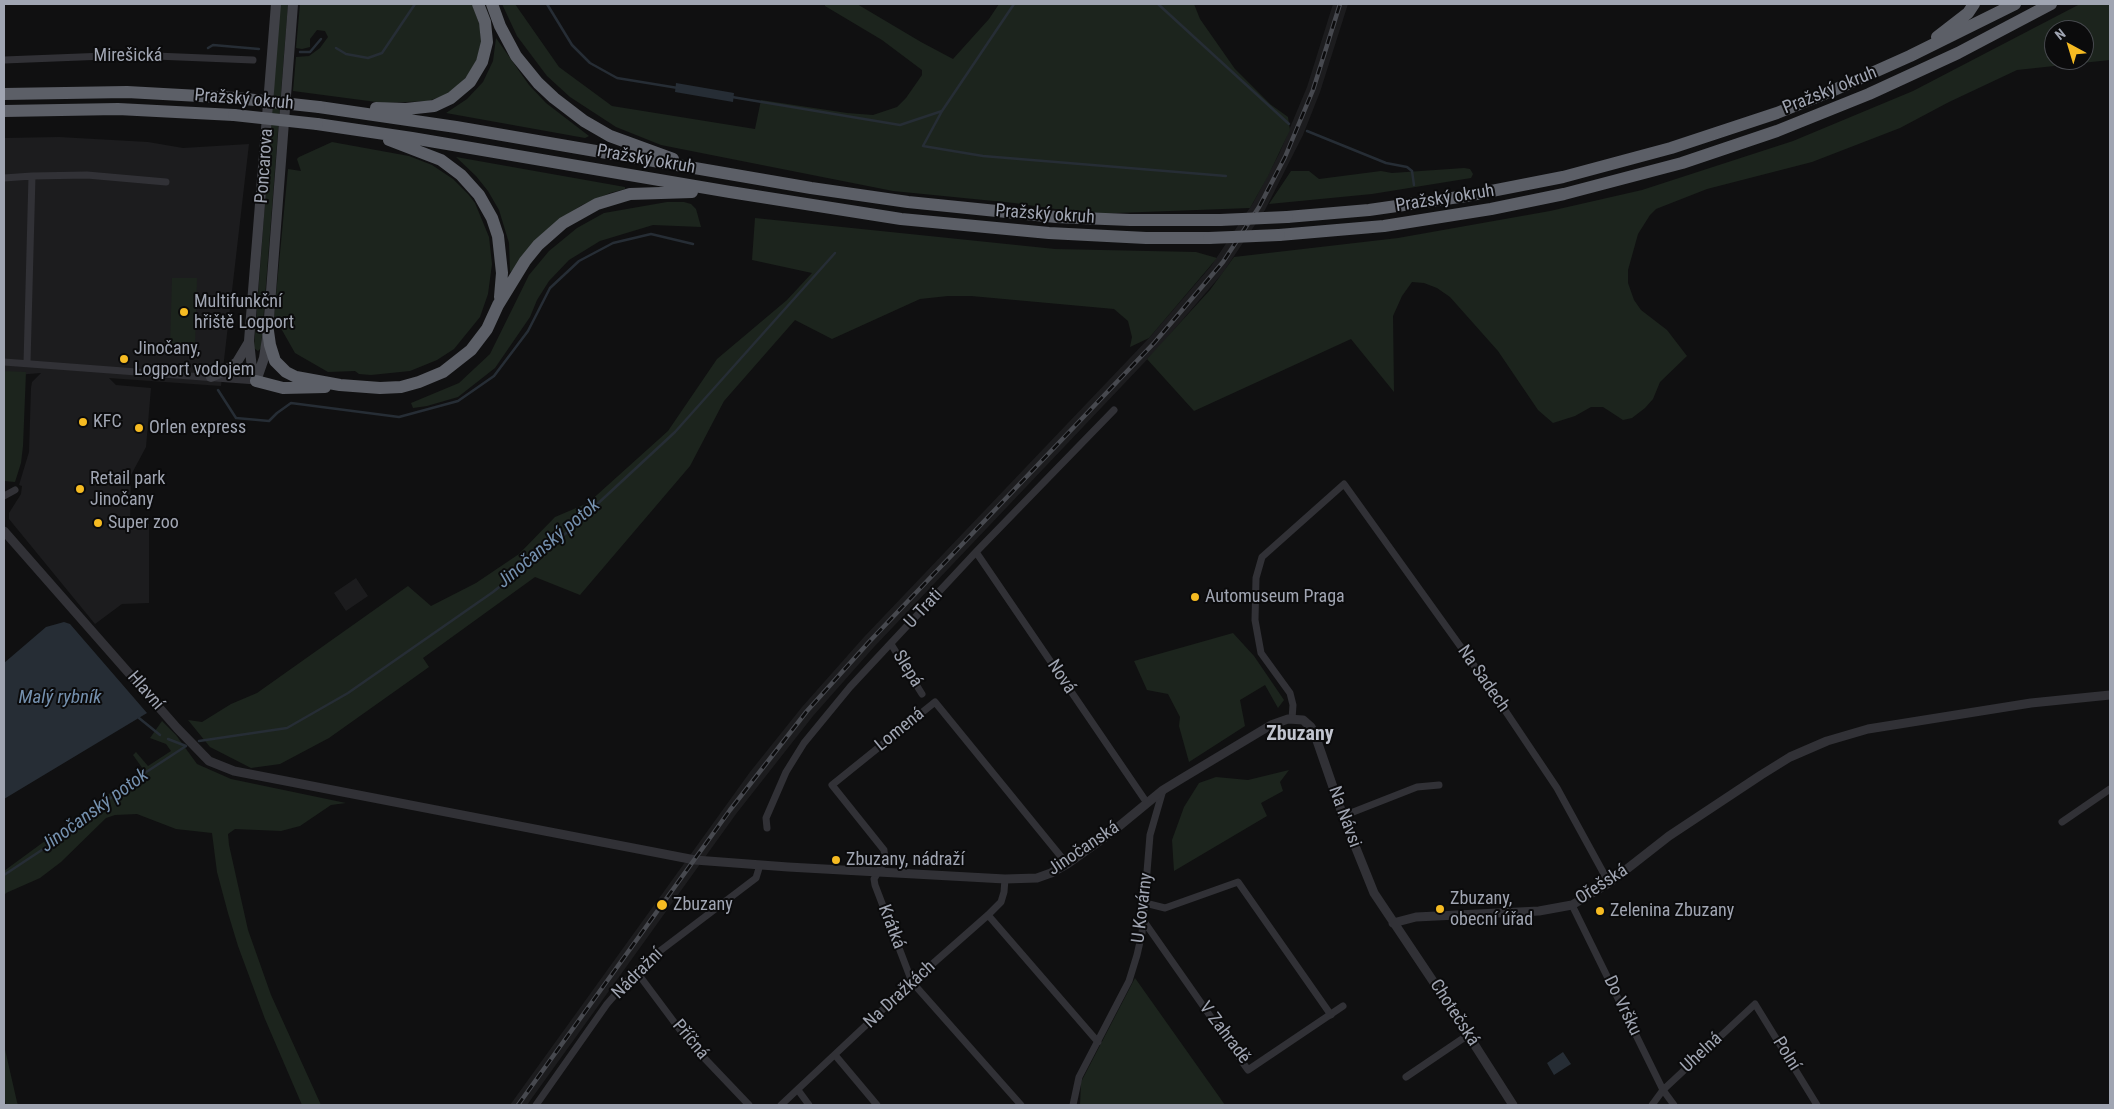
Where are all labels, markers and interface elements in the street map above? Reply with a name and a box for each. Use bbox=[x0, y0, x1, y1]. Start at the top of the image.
north arrow bbox=[2044, 20, 2094, 70]
text: N bbox=[2052, 25, 2069, 43]
street label: Mirešická bbox=[94, 45, 162, 67]
street label: Pražský okruh bbox=[1780, 62, 1880, 120]
street label: Pražský okruh bbox=[193, 85, 295, 115]
street label: Poncarova bbox=[252, 128, 278, 204]
street label: Pražský okruh bbox=[595, 141, 697, 179]
street label: Pražský okruh bbox=[1394, 181, 1496, 217]
street label: Pražský okruh bbox=[995, 201, 1095, 229]
place label: Multifunkční hřiště Logport bbox=[194, 291, 294, 334]
marker: Multifunkční hřiště Logport bbox=[178, 306, 190, 318]
place label: Jinočany, Logport vodojem bbox=[134, 338, 254, 380]
marker: Jinočany, Logport vodojem bbox=[118, 353, 130, 365]
place label: KFC bbox=[93, 411, 122, 433]
marker: KFC bbox=[77, 416, 89, 428]
place label: Orlen express bbox=[149, 417, 246, 439]
marker: Orlen express bbox=[133, 422, 145, 434]
place label: Retail park Jinočany bbox=[90, 468, 165, 510]
marker: Retail park Jinočany bbox=[74, 483, 86, 495]
water label: Jinočanský potok bbox=[493, 494, 605, 594]
place label: Super zoo bbox=[108, 512, 179, 534]
marker: Super zoo bbox=[92, 517, 104, 529]
street label: U Trati bbox=[900, 585, 948, 633]
place label: Automuseum Praga bbox=[1205, 586, 1345, 608]
marker: Automuseum Praga bbox=[1189, 591, 1201, 603]
street label: Na Sadech bbox=[1452, 642, 1514, 716]
street label: Slepá bbox=[887, 647, 927, 691]
street label: Nová bbox=[1042, 656, 1080, 698]
street label: Hlavní bbox=[122, 667, 168, 715]
water label: Malý rybník bbox=[18, 687, 102, 709]
street label: Lomená bbox=[871, 704, 929, 756]
district label: Zbuzany bbox=[1266, 723, 1334, 747]
water label: Jinočanský potok bbox=[37, 764, 153, 858]
street label: Na Návsi bbox=[1323, 783, 1365, 851]
street label: Jinočanská bbox=[1044, 817, 1124, 881]
place label: Zbuzany, nádraží bbox=[846, 849, 965, 871]
marker: Zbuzany, nádraží bbox=[830, 854, 842, 866]
street label: Ořešská bbox=[1572, 860, 1632, 910]
street label: U Kovárny bbox=[1128, 872, 1158, 944]
place label: Zbuzany, obecní úřad bbox=[1450, 888, 1533, 931]
place label: Zbuzany bbox=[673, 894, 733, 916]
marker: Zbuzany bbox=[655, 898, 669, 912]
place label: Zelenina Zbuzany bbox=[1610, 900, 1734, 922]
street label: Krátká bbox=[873, 902, 909, 952]
marker: Zbuzany, obecní úřad bbox=[1434, 903, 1446, 915]
marker: Zelenina Zbuzany bbox=[1594, 905, 1606, 917]
street label: Nádražní bbox=[608, 944, 668, 1004]
street label: Na Dražkách bbox=[860, 957, 940, 1033]
street label: Do Vršku bbox=[1598, 973, 1646, 1039]
street label: Chotečská bbox=[1425, 976, 1483, 1050]
street label: V Zahradě bbox=[1194, 998, 1254, 1068]
street label: Příčná bbox=[667, 1016, 713, 1064]
street label: Uhelná bbox=[1677, 1028, 1727, 1078]
street label: Polní bbox=[1767, 1033, 1805, 1075]

